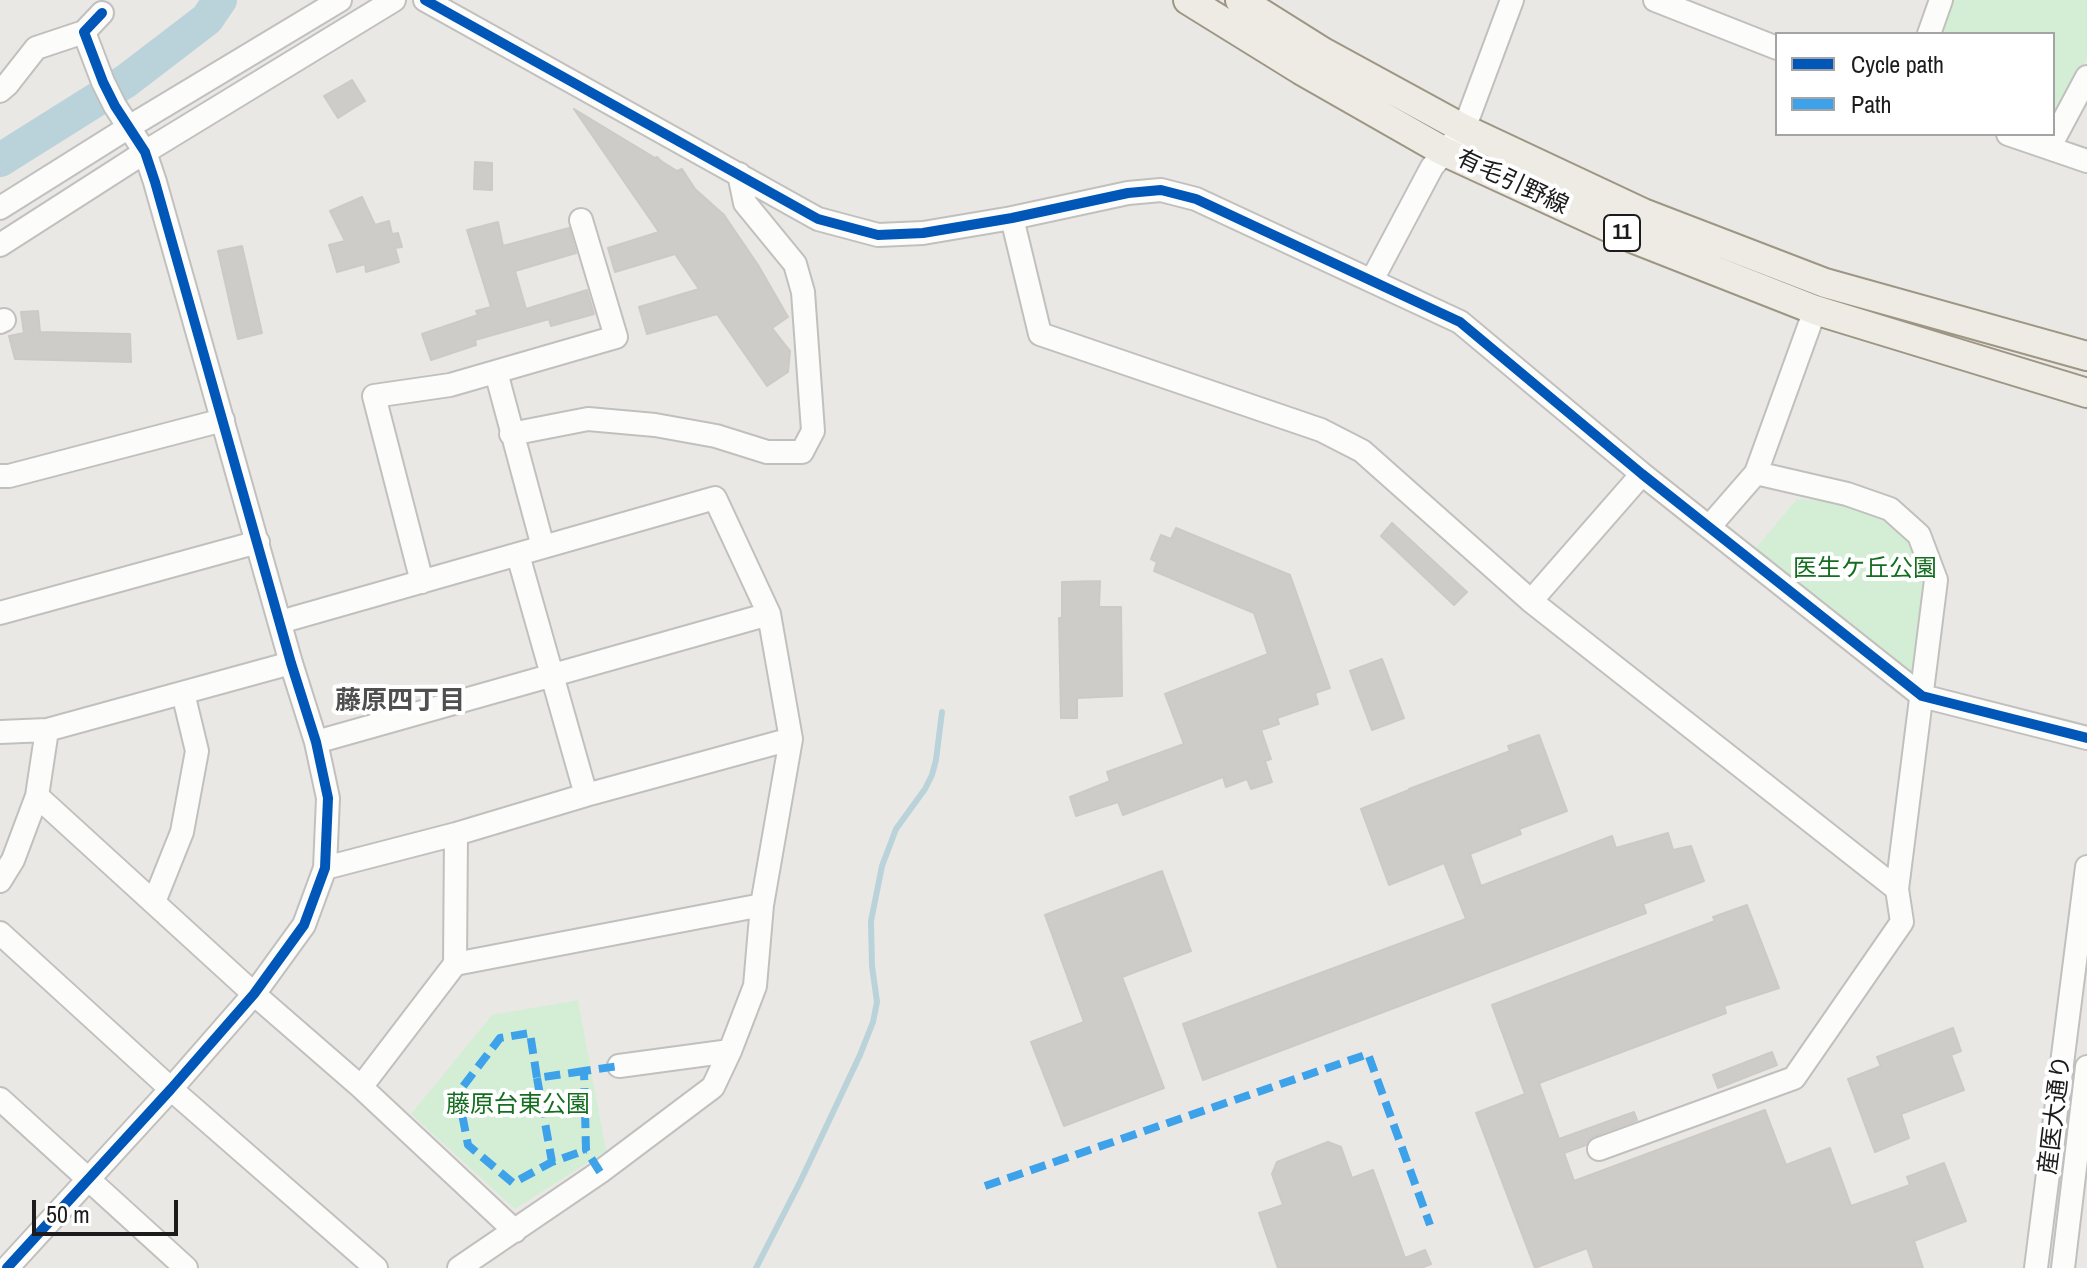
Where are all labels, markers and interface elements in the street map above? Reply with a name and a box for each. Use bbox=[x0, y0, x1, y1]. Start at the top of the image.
legend bbox=[1775, 32, 2055, 136]
text: Cycle path bbox=[1851, 48, 1944, 80]
text: Path bbox=[1851, 88, 1892, 120]
street label: 有毛引野線 bbox=[1452, 145, 1572, 221]
road number: 11 bbox=[1604, 215, 1640, 251]
park label: 医生ケ丘公園 bbox=[1793, 556, 1937, 584]
district label: 藤原四丁目 bbox=[335, 686, 465, 718]
street label: 産医大通り bbox=[2034, 1054, 2078, 1176]
park label: 藤原台東公園 bbox=[446, 1092, 590, 1120]
scale bar bbox=[36, 1184, 182, 1234]
text: 50 m bbox=[46, 1198, 90, 1230]

